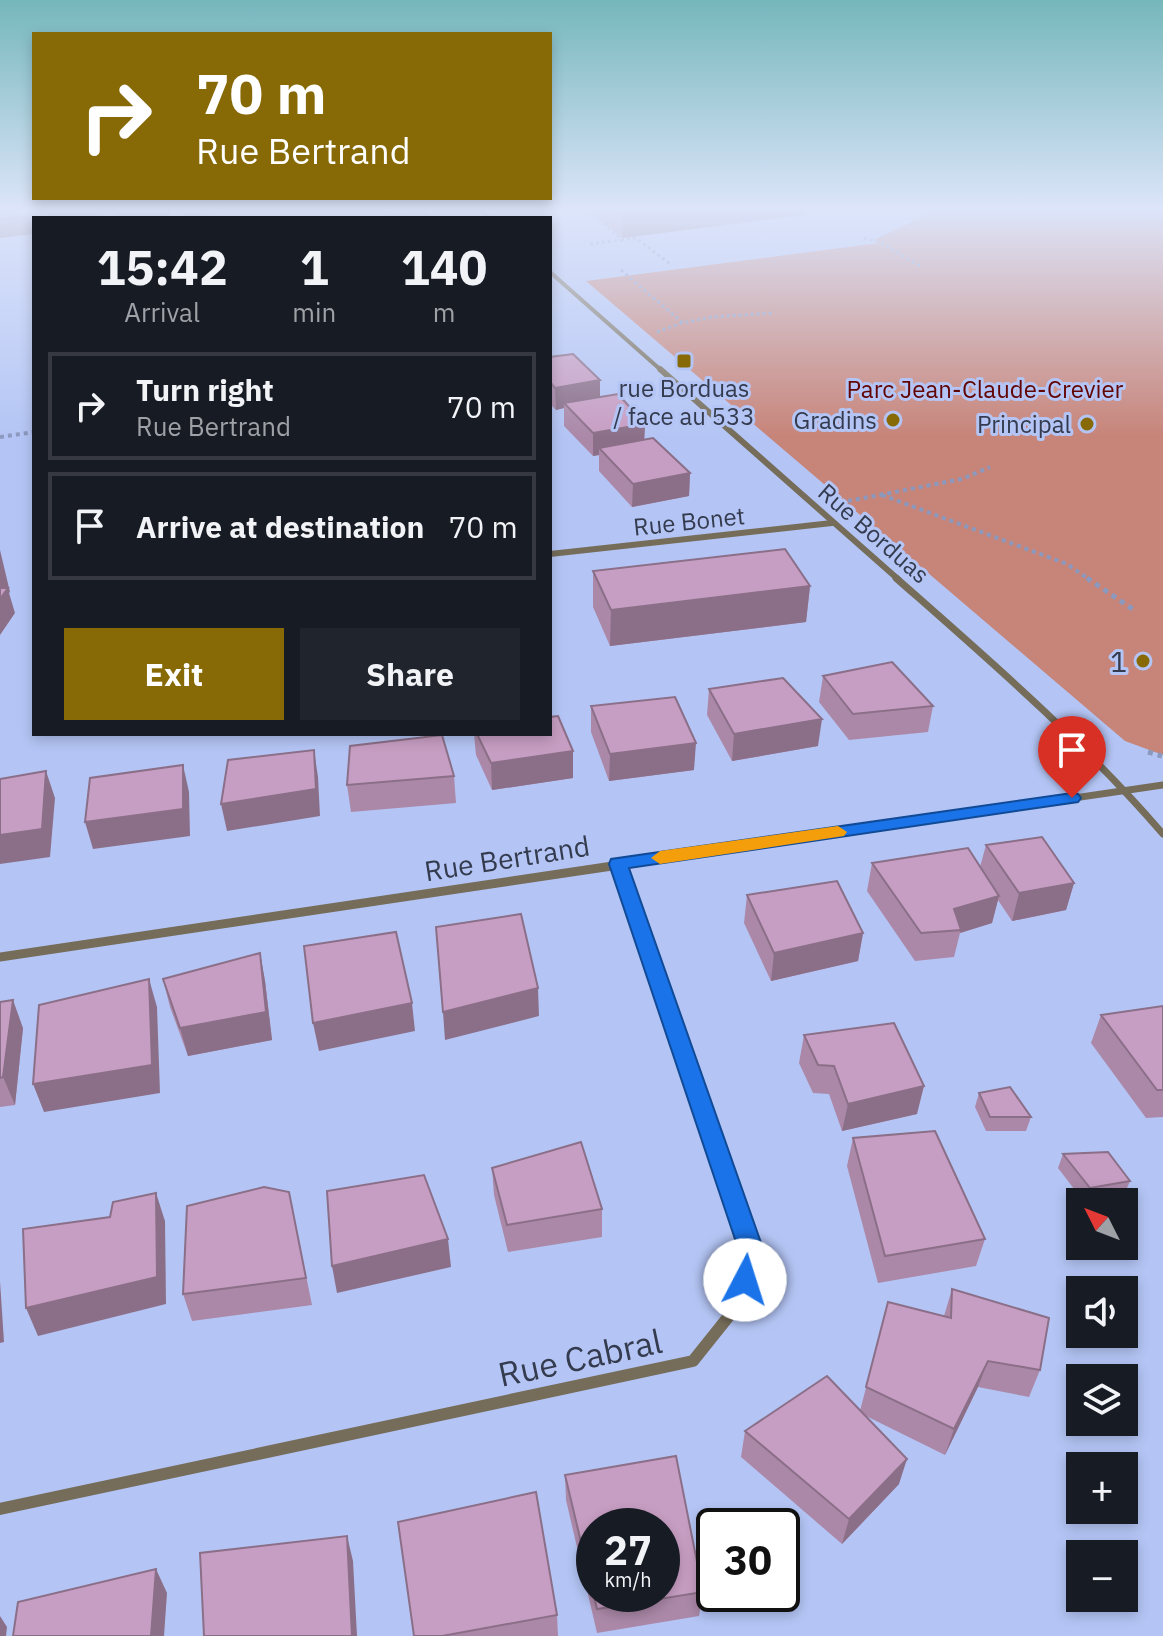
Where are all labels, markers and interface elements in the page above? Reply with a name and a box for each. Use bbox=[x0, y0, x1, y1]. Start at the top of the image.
text: 70 m bbox=[196, 57, 326, 129]
icon: right bbox=[64, 64, 168, 168]
text: Rue Bertrand bbox=[196, 127, 411, 174]
text: 15:42 bbox=[97, 236, 228, 298]
text: 1 bbox=[300, 236, 329, 298]
text: 140 bbox=[401, 236, 487, 298]
text: Arrival bbox=[124, 295, 200, 329]
text: min bbox=[292, 295, 336, 329]
text: m bbox=[433, 295, 455, 329]
marker: rue Borduas / face au 533 bbox=[675, 352, 693, 370]
text: Turn right bbox=[136, 370, 274, 409]
place label: rue Borduas / face au 533 bbox=[613, 372, 755, 432]
park label: Parc Jean-Claude-Crevier bbox=[847, 373, 1124, 405]
icon: right bbox=[68, 384, 112, 428]
text: 70 m bbox=[447, 387, 516, 426]
place label: Gradins bbox=[794, 404, 877, 436]
place label: Principal bbox=[977, 408, 1071, 440]
text: Rue Bertrand bbox=[136, 409, 291, 443]
marker: Gradins bbox=[884, 411, 902, 429]
marker: Principal bbox=[1078, 415, 1096, 433]
street label: Rue Borduas bbox=[812, 476, 936, 590]
street label: Rue Bonet bbox=[632, 499, 746, 543]
icon: arrive bbox=[68, 504, 112, 548]
text: Arrive at destination bbox=[136, 507, 424, 546]
text: 70 m bbox=[448, 507, 518, 546]
button: Exit bbox=[64, 628, 284, 720]
button: Share bbox=[300, 628, 520, 720]
place label: 1 bbox=[1110, 643, 1127, 680]
marker: 1 bbox=[1134, 652, 1152, 670]
pin bbox=[1038, 716, 1106, 798]
icon: arrive bbox=[1050, 728, 1094, 772]
street label: Rue Bertrand bbox=[422, 827, 592, 889]
north arrow bbox=[1066, 1188, 1138, 1260]
map controls bbox=[1066, 1188, 1138, 1612]
position arrow bbox=[703, 1238, 787, 1322]
button: sound bbox=[1066, 1276, 1138, 1348]
street label: Rue Cabral bbox=[494, 1318, 666, 1396]
button: layers bbox=[1066, 1364, 1138, 1436]
button: + bbox=[1066, 1452, 1138, 1524]
speed limit sign: 30 bbox=[696, 1508, 800, 1612]
text: 27 bbox=[604, 1524, 652, 1576]
button: − bbox=[1066, 1540, 1138, 1612]
text: km/h bbox=[604, 1566, 652, 1593]

